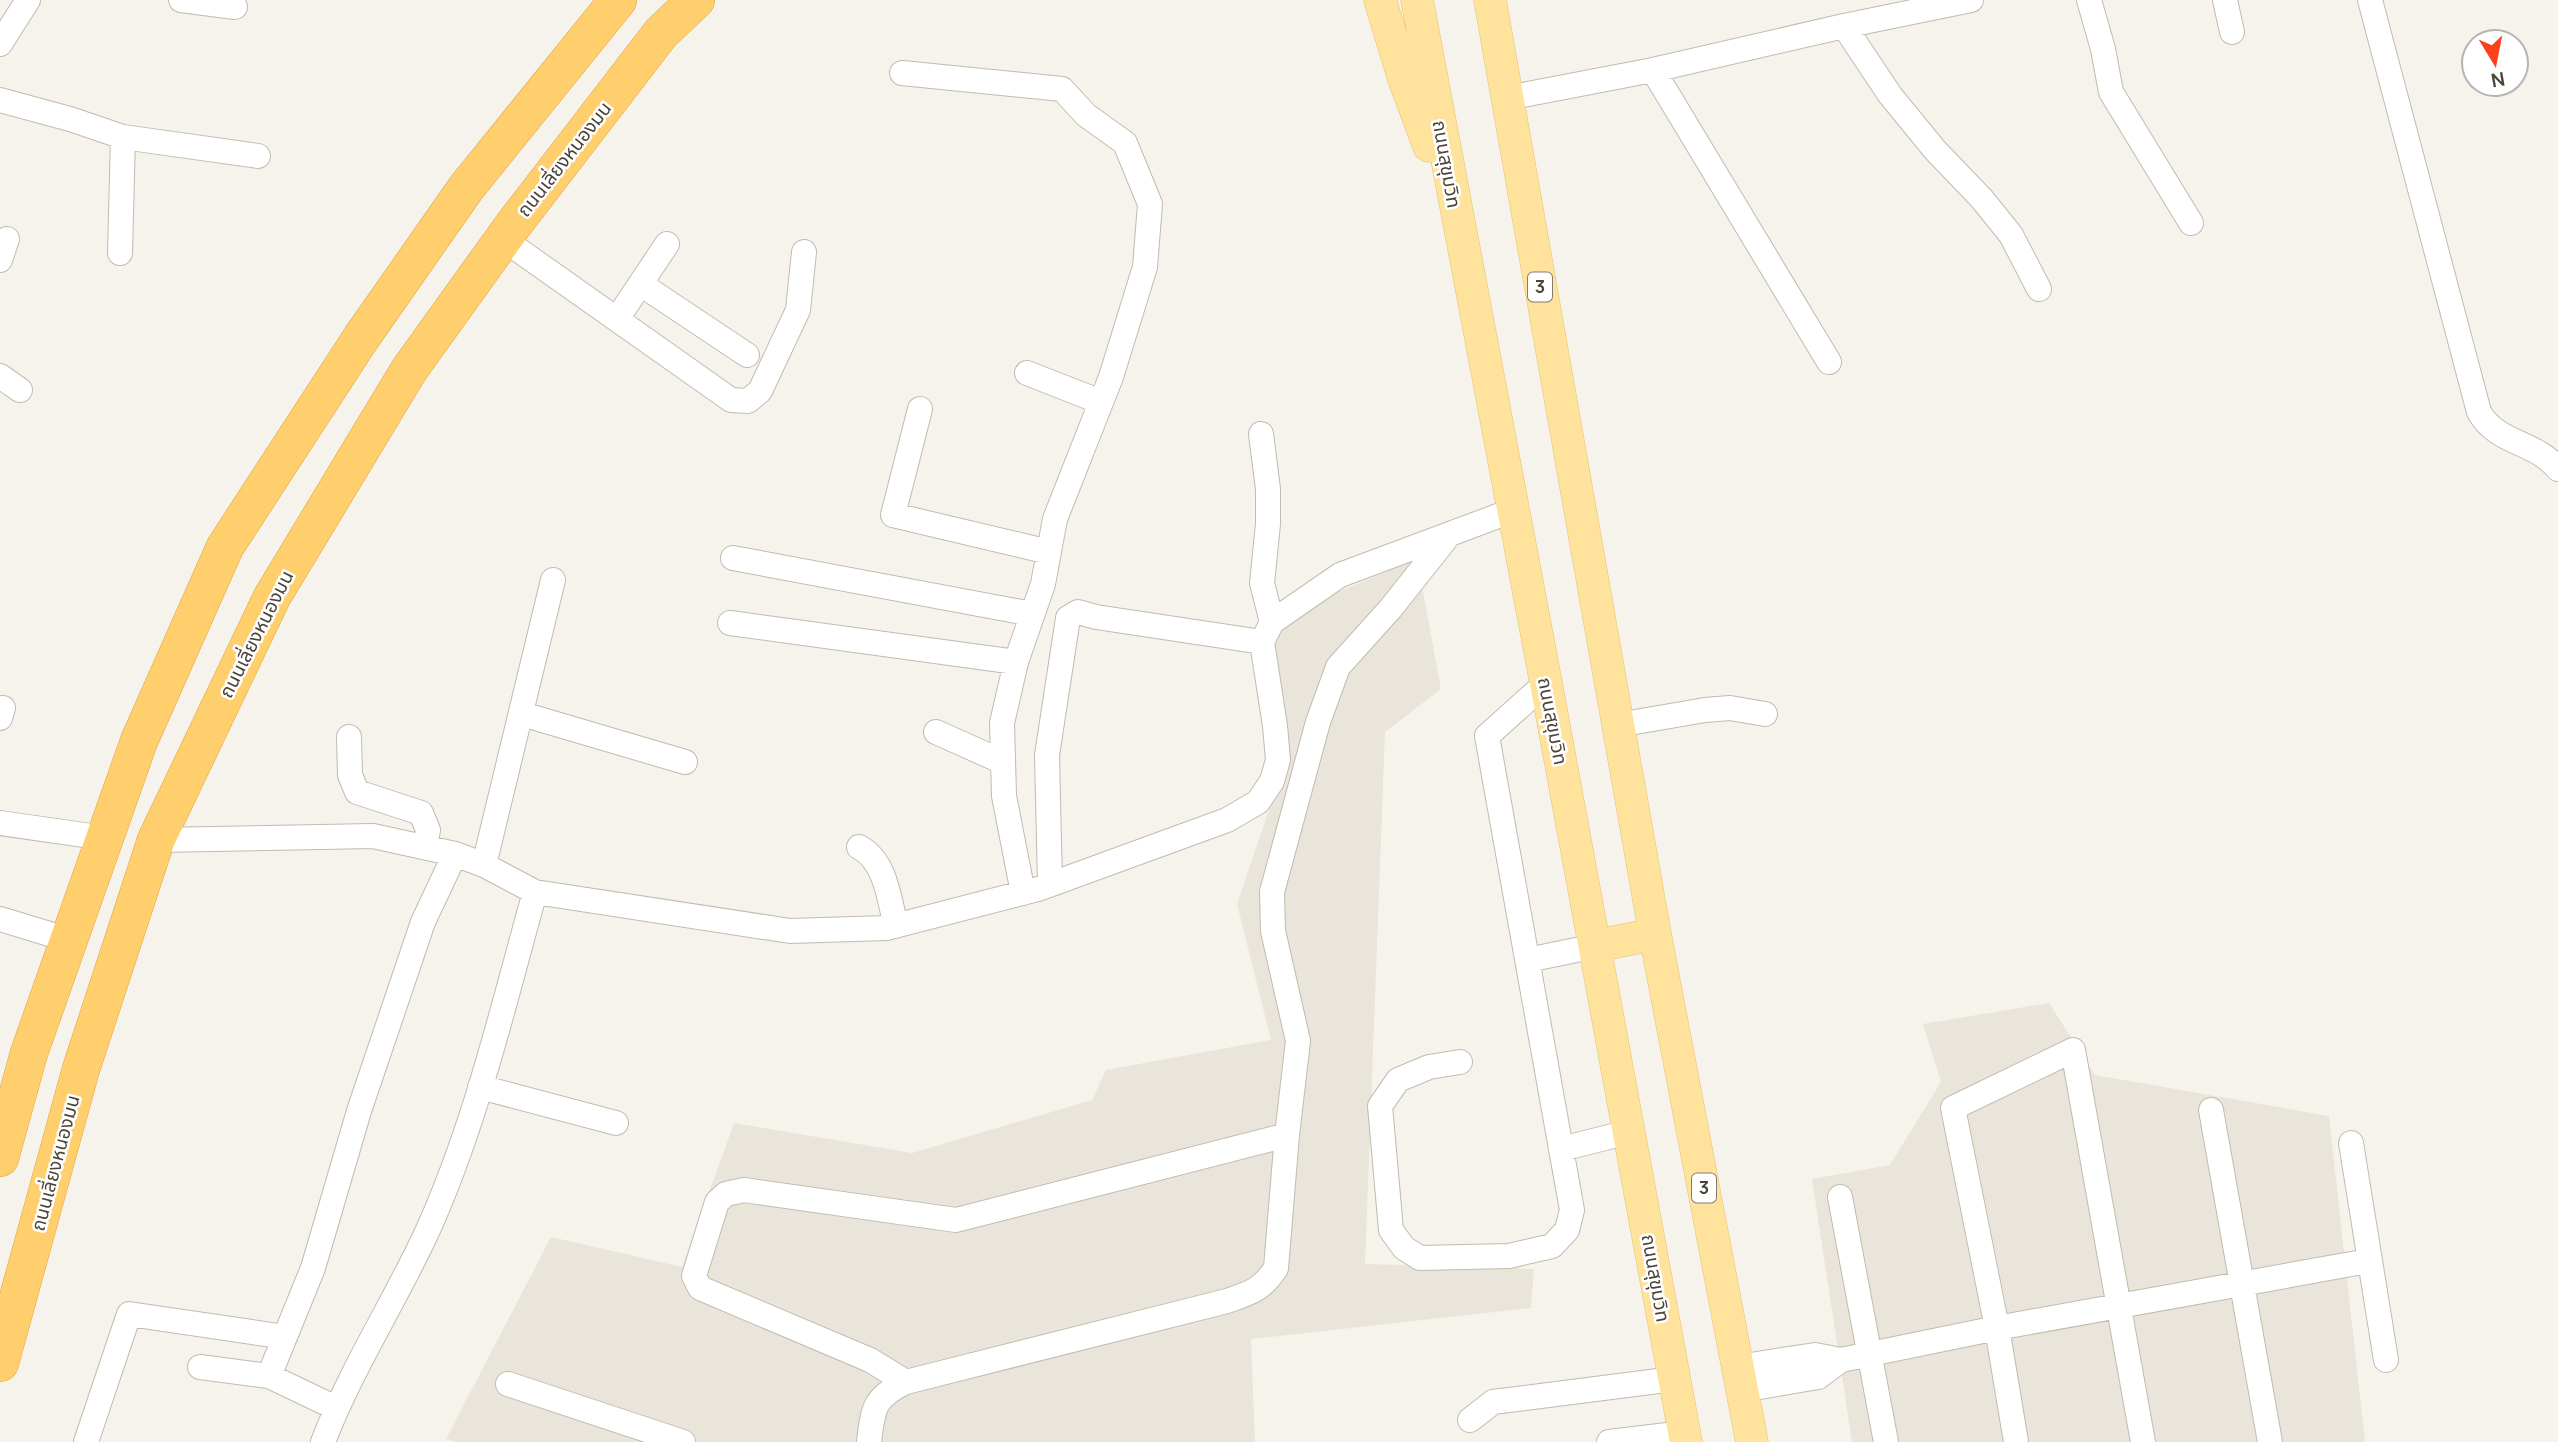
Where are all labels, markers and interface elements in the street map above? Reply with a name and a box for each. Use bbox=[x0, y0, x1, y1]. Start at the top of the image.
north arrow bbox=[2460, 28, 2530, 98]
text: N bbox=[2489, 66, 2507, 94]
street label: ถนนเลี่ยงหนองมน bbox=[511, 96, 617, 222]
street label: ถนนสุขุมวิท bbox=[1427, 118, 1467, 210]
road number: 3 bbox=[1528, 272, 1552, 302]
street label: ถนนเลี่ยงหนองมน bbox=[213, 566, 299, 702]
street label: ถนนสุขุมวิท bbox=[1532, 675, 1574, 767]
street label: ถนนเลี่ยงหนองมน bbox=[24, 1092, 86, 1234]
road number: 3 bbox=[1692, 1174, 1716, 1203]
street label: ถนนสุขุมวิท bbox=[1636, 1232, 1676, 1324]

